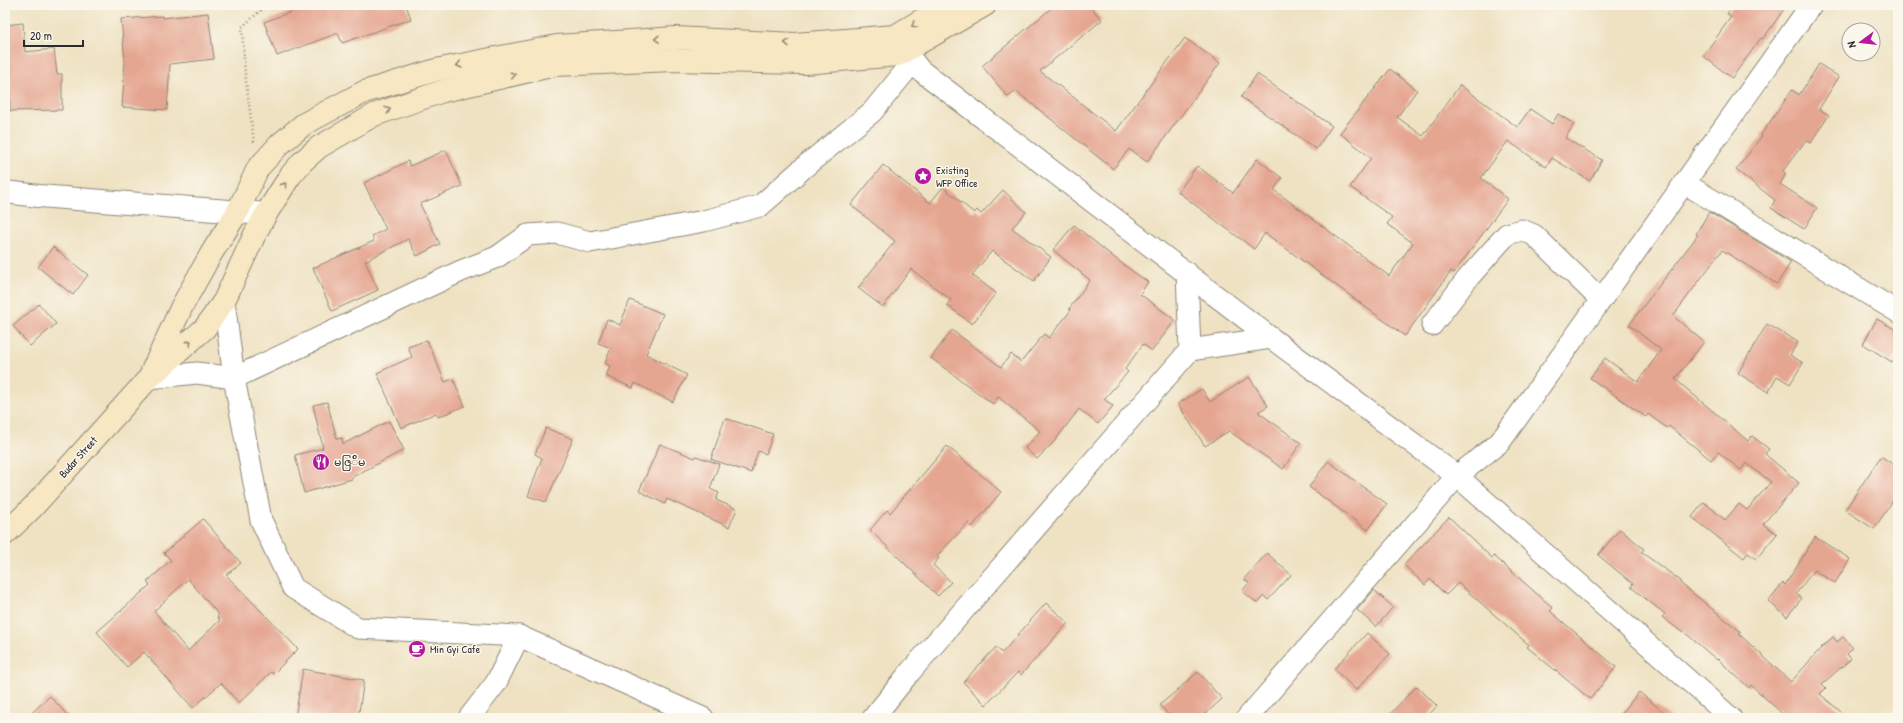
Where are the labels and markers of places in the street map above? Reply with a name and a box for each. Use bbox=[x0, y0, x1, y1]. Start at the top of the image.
place label: Existing WFP Office bbox=[936, 163, 978, 190]
place icon: Existing WFP Office bbox=[913, 166, 933, 186]
restaurant icon: မဇြ်ိမ bbox=[311, 452, 331, 472]
place label: မဇြ်ိမ bbox=[334, 455, 365, 471]
cafe icon: Min Gyi Cafe bbox=[407, 639, 427, 659]
place label: Min Gyi Cafe bbox=[430, 642, 481, 656]

